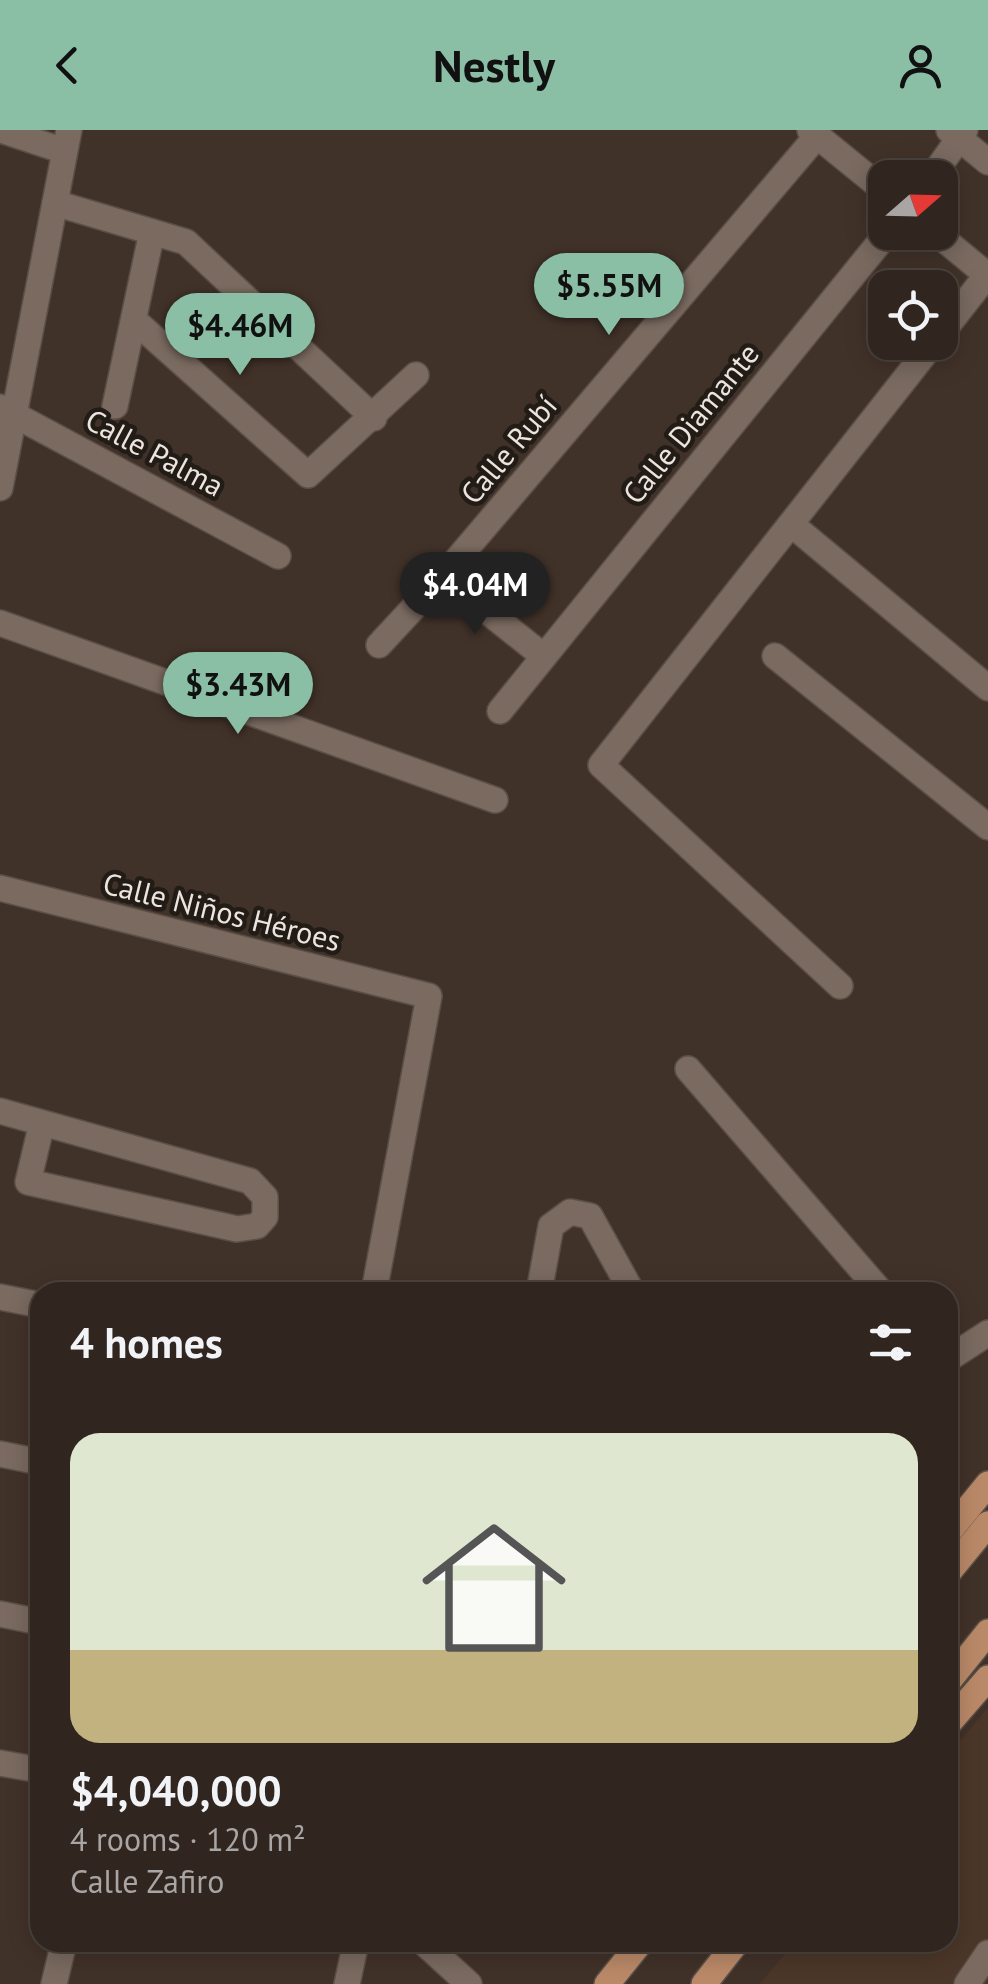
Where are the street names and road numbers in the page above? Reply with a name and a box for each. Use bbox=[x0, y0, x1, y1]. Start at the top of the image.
street label: Calle Diamante bbox=[613, 335, 767, 511]
street label: Calle Rubí bbox=[451, 387, 565, 511]
street label: Calle Palma bbox=[79, 399, 231, 505]
street label: Calle Niños Héroes bbox=[99, 863, 345, 959]

